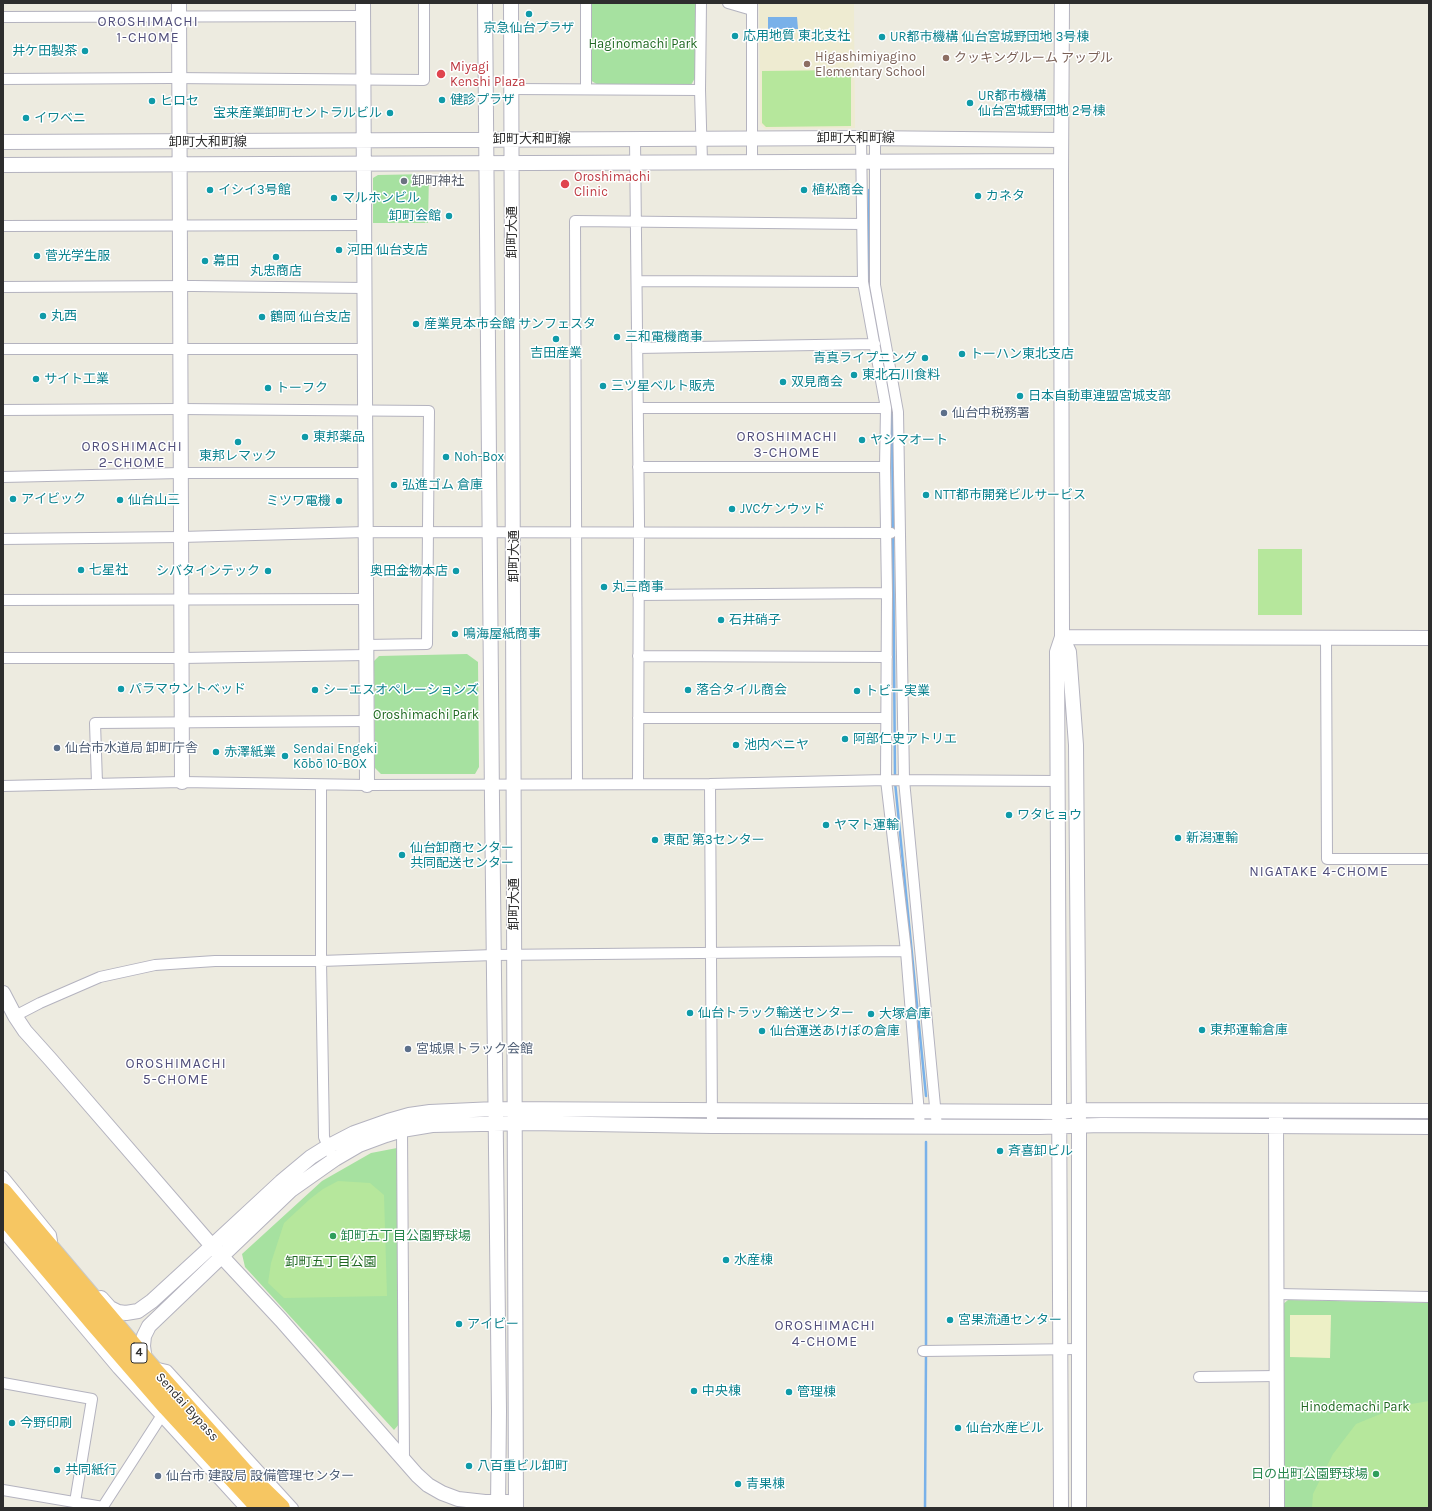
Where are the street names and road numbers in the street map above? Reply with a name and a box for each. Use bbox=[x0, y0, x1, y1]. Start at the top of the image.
street label: 卸町大和町線 bbox=[817, 130, 895, 146]
street label: 卸町大和町線 bbox=[493, 131, 571, 147]
street label: 卸町大和町線 bbox=[169, 134, 247, 150]
street label: 卸町大通 bbox=[504, 206, 520, 258]
street label: 卸町大通 bbox=[506, 530, 522, 582]
street label: 卸町大通 bbox=[506, 878, 522, 930]
road number: 4 bbox=[131, 1343, 147, 1363]
street label: Sendai Bypass bbox=[152, 1370, 222, 1444]

